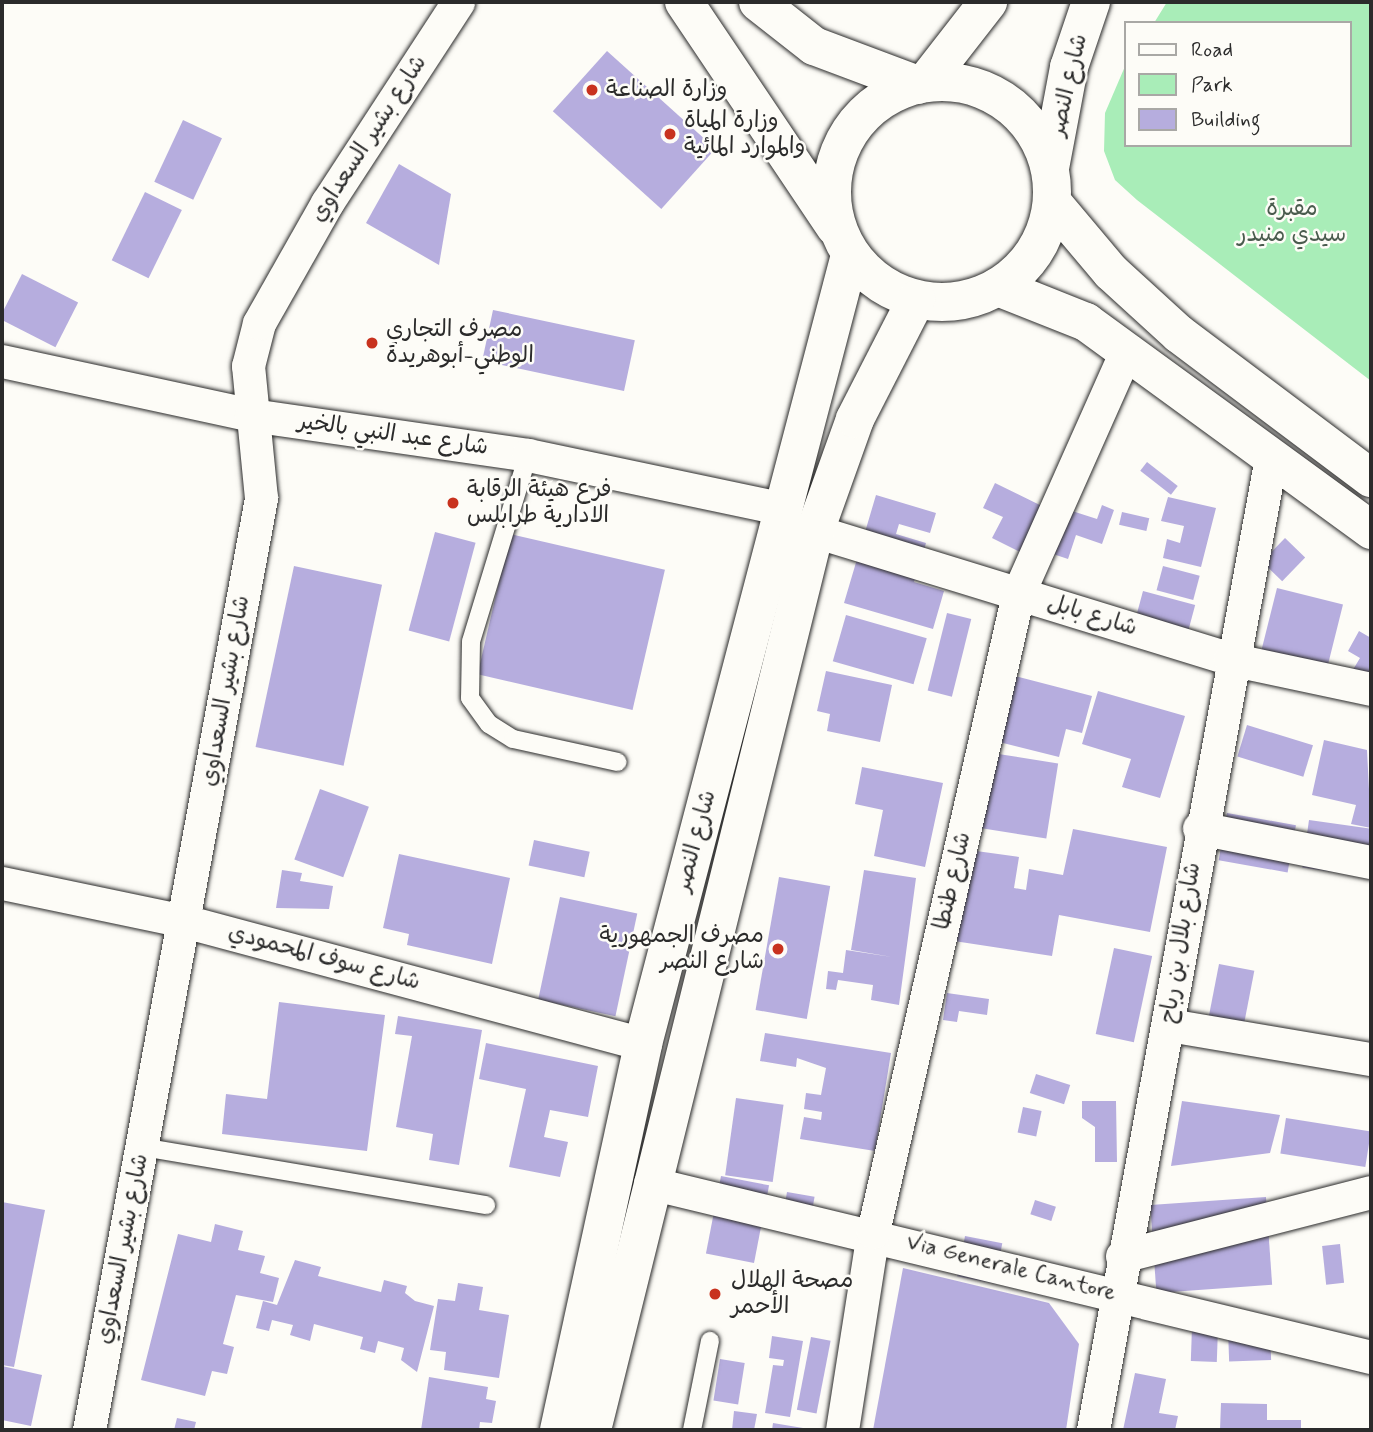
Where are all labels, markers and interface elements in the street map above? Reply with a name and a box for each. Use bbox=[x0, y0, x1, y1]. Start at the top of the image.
legend bbox=[1124, 21, 1352, 147]
street label: شارع النصر bbox=[1044, 31, 1094, 139]
text: Road bbox=[1191, 36, 1233, 64]
street label: شارع بشير السعداوي bbox=[305, 50, 433, 228]
text: Park bbox=[1191, 71, 1233, 99]
place label: وزارة الصناعة bbox=[606, 76, 727, 104]
marker: وزارة الصناعة bbox=[584, 82, 600, 98]
text: Building bbox=[1191, 106, 1261, 134]
place label: وزارة المياة والموارد المائية bbox=[684, 107, 805, 161]
marker: وزارة المياة والموارد المائية bbox=[662, 126, 678, 142]
park label: مقبرة سيدي منيدر bbox=[1238, 195, 1346, 249]
place label: مصرف التجاري الوطني-أبوهريدة bbox=[386, 316, 534, 370]
marker: مصرف التجاري الوطني-أبوهريدة bbox=[364, 335, 380, 351]
street label: شارع عبد النبي بالخير bbox=[296, 408, 490, 462]
place label: فرع هيئة الرقابة الادارية طرابلس bbox=[467, 476, 612, 530]
marker: فرع هيئة الرقابة الادارية طرابلس bbox=[445, 495, 461, 511]
street label: شارع بابل bbox=[1044, 589, 1140, 643]
street label: شارع بشير السعداوي bbox=[196, 593, 256, 789]
street label: شارع النصر bbox=[669, 787, 723, 895]
street label: شارع طنطا bbox=[928, 829, 978, 933]
street label: شارع بلال بن رباح bbox=[1155, 861, 1207, 1025]
street label: شارع سوف المحمودي bbox=[225, 919, 423, 997]
place label: مصرف الجمهورية شارع النصر bbox=[600, 922, 764, 976]
marker: مصرف الجمهورية شارع النصر bbox=[770, 941, 786, 957]
street label: شارع بشير السعداوي bbox=[91, 1151, 155, 1347]
street label: Via Generale Cantore bbox=[904, 1229, 1118, 1307]
place label: مصحة الهلال الأحمر bbox=[731, 1267, 853, 1321]
marker: مصحة الهلال الأحمر bbox=[705, 1284, 725, 1304]

